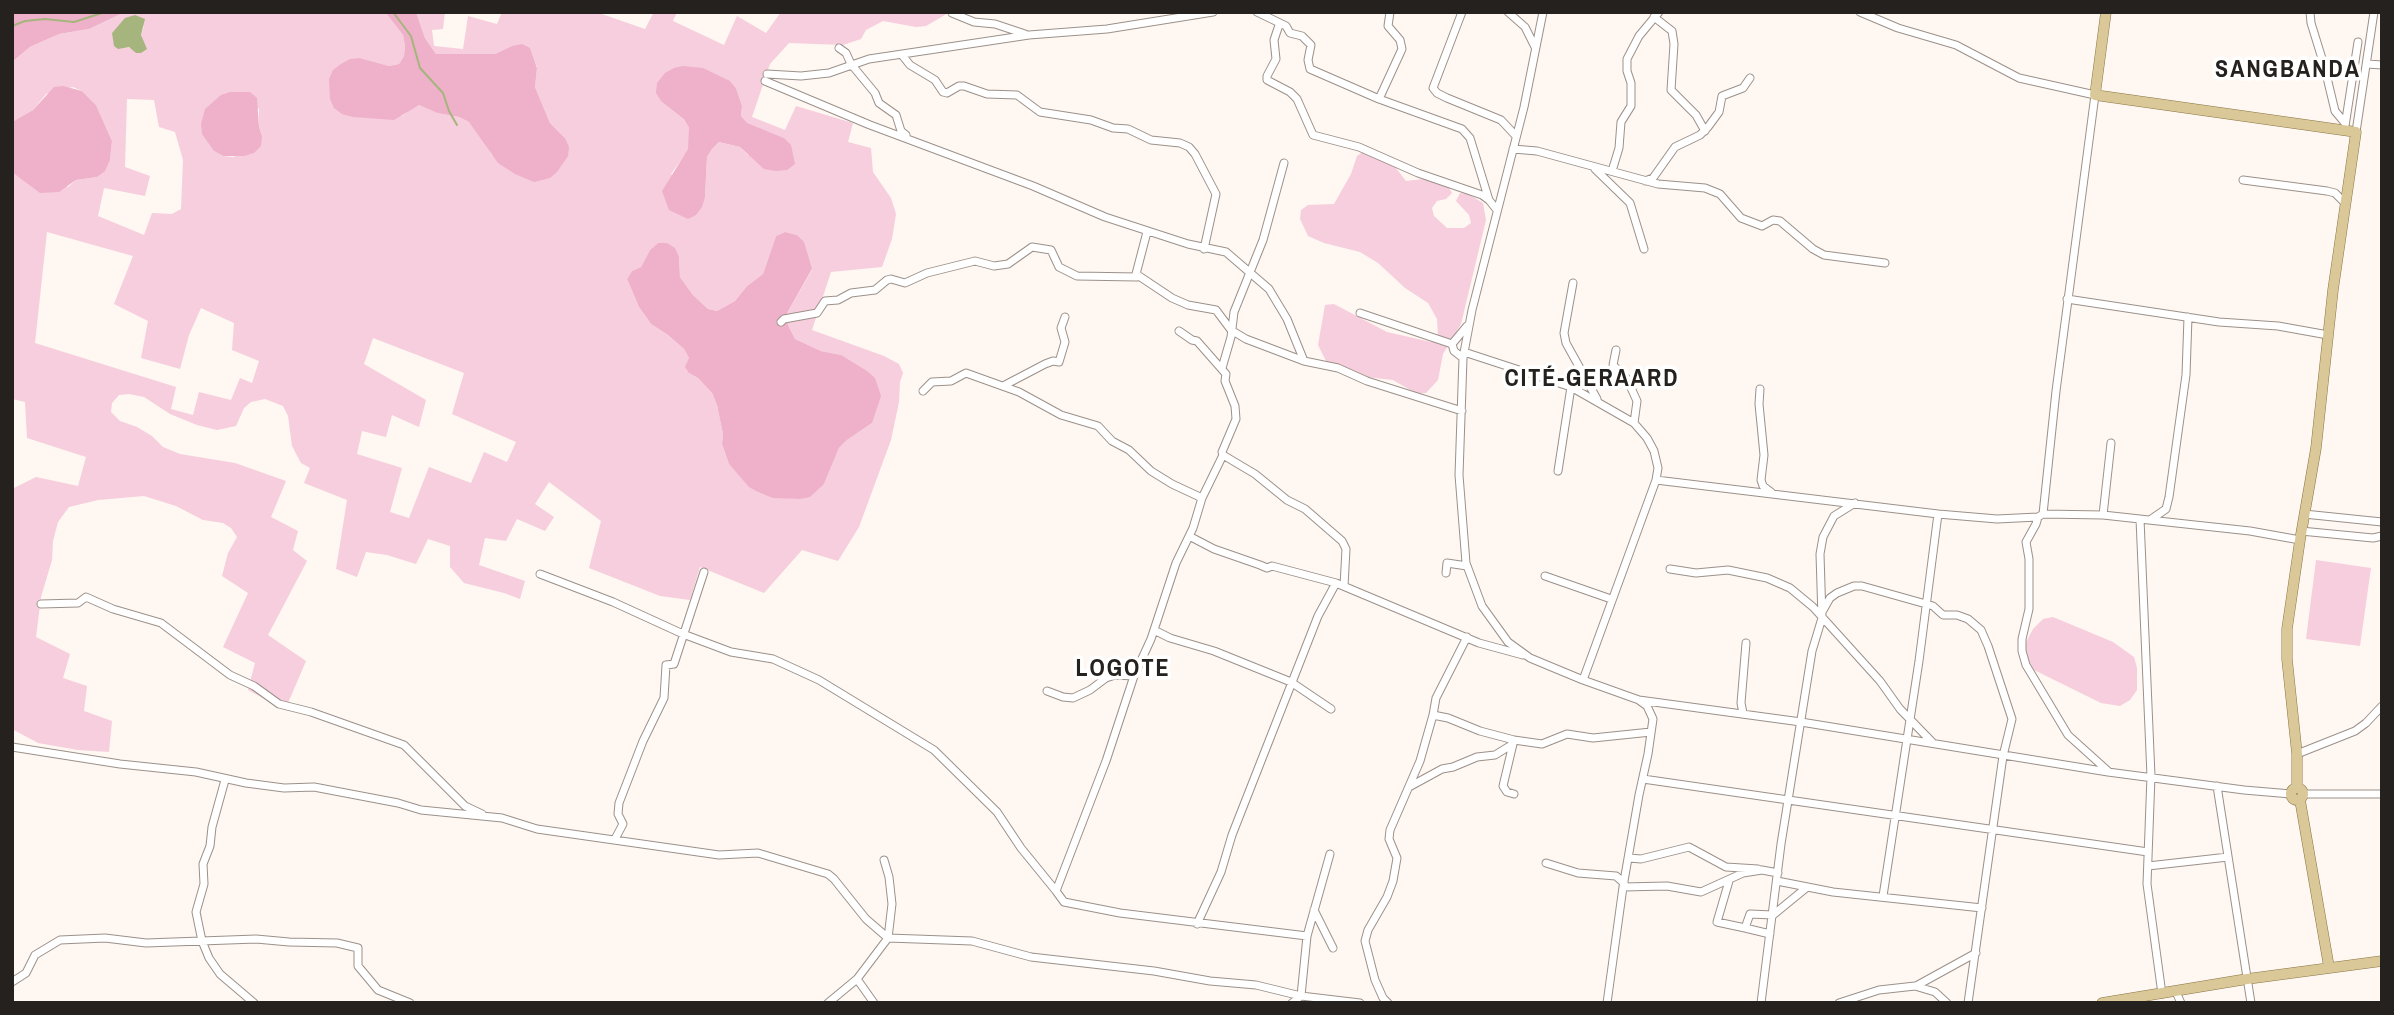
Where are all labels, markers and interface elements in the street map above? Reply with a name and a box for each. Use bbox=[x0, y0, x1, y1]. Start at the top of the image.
district label: SANGBANDA bbox=[2216, 57, 2360, 85]
district label: CITÉ-GERAARD bbox=[1506, 366, 1678, 394]
district label: LOGOTE bbox=[1076, 656, 1170, 684]

